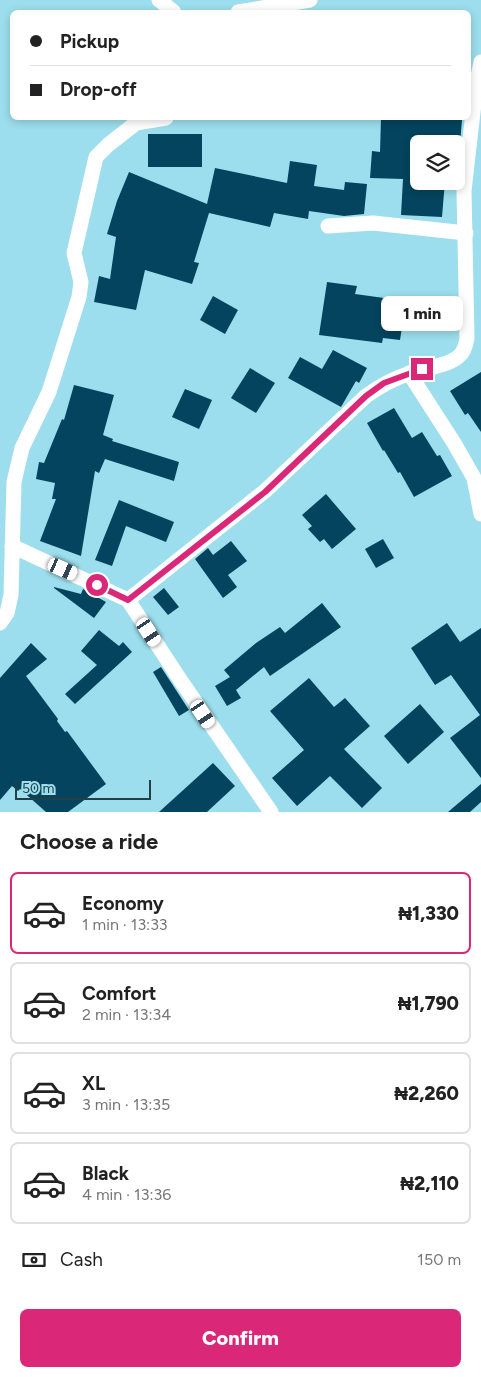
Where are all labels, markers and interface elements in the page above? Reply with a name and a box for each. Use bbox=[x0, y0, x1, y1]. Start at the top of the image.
text: Pickup bbox=[60, 30, 119, 53]
text: Drop-off bbox=[60, 78, 137, 101]
map controls bbox=[410, 135, 465, 190]
button: layers bbox=[410, 135, 465, 190]
callout: 1 min bbox=[381, 296, 463, 332]
text: 1 min bbox=[403, 304, 441, 323]
route end bbox=[411, 358, 433, 380]
car bbox=[46, 556, 79, 582]
route start bbox=[86, 574, 108, 596]
car bbox=[134, 615, 163, 649]
car bbox=[188, 697, 217, 731]
scale bar bbox=[15, 777, 151, 800]
text: 50 m bbox=[22, 780, 54, 797]
text: Choose a ride bbox=[20, 828, 158, 855]
icon: car bbox=[22, 891, 67, 936]
text: Economy bbox=[82, 892, 164, 915]
text: ₦1,330 bbox=[398, 902, 459, 925]
text: 1 min · 13:33 bbox=[82, 915, 168, 934]
icon: car bbox=[22, 981, 67, 1026]
text: Comfort bbox=[82, 982, 157, 1005]
text: ₦1,790 bbox=[398, 992, 459, 1015]
text: 2 min · 13:34 bbox=[82, 1005, 171, 1024]
icon: car bbox=[22, 1071, 67, 1116]
text: XL bbox=[82, 1072, 105, 1095]
text: ₦2,260 bbox=[394, 1082, 459, 1105]
text: 3 min · 13:35 bbox=[82, 1095, 170, 1114]
icon: car bbox=[22, 1161, 67, 1206]
text: Black bbox=[82, 1162, 129, 1185]
text: ₦2,110 bbox=[400, 1172, 459, 1195]
text: 4 min · 13:36 bbox=[82, 1185, 171, 1204]
icon: cash bbox=[20, 1246, 48, 1274]
text: Cash bbox=[60, 1248, 103, 1271]
text: 150 m bbox=[417, 1250, 461, 1269]
button: Confirm bbox=[20, 1309, 461, 1367]

